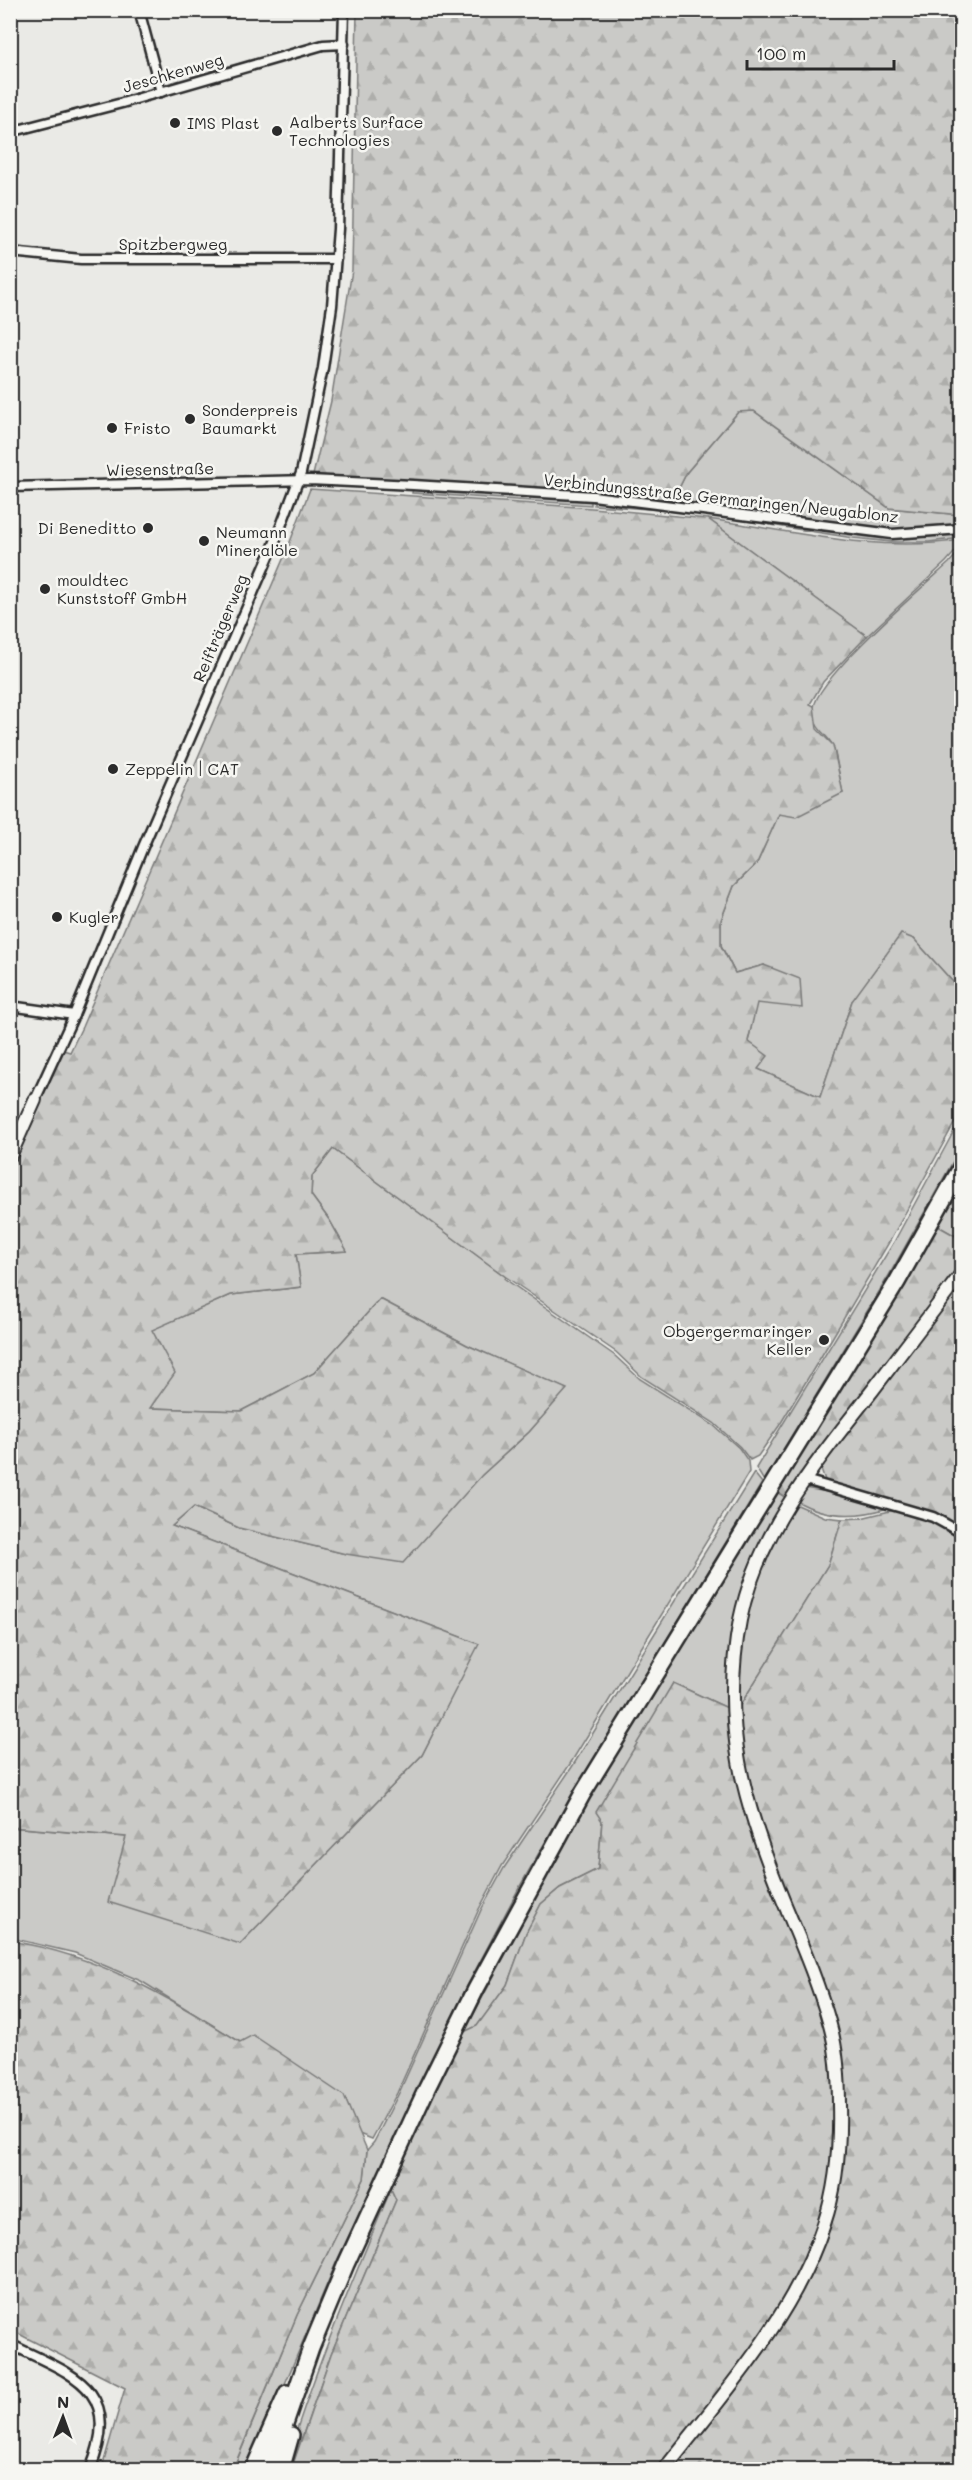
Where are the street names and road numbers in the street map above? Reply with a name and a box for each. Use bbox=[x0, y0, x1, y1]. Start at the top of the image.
street label: Jeschkenweg bbox=[120, 48, 226, 97]
street label: Spitzbergweg bbox=[119, 233, 227, 254]
street label: Wiesenstraße bbox=[106, 457, 214, 480]
street label: Verbindungsstraße Germaringen/Neugablonz bbox=[542, 468, 900, 527]
street label: Reifträgerweg bbox=[187, 571, 252, 685]

